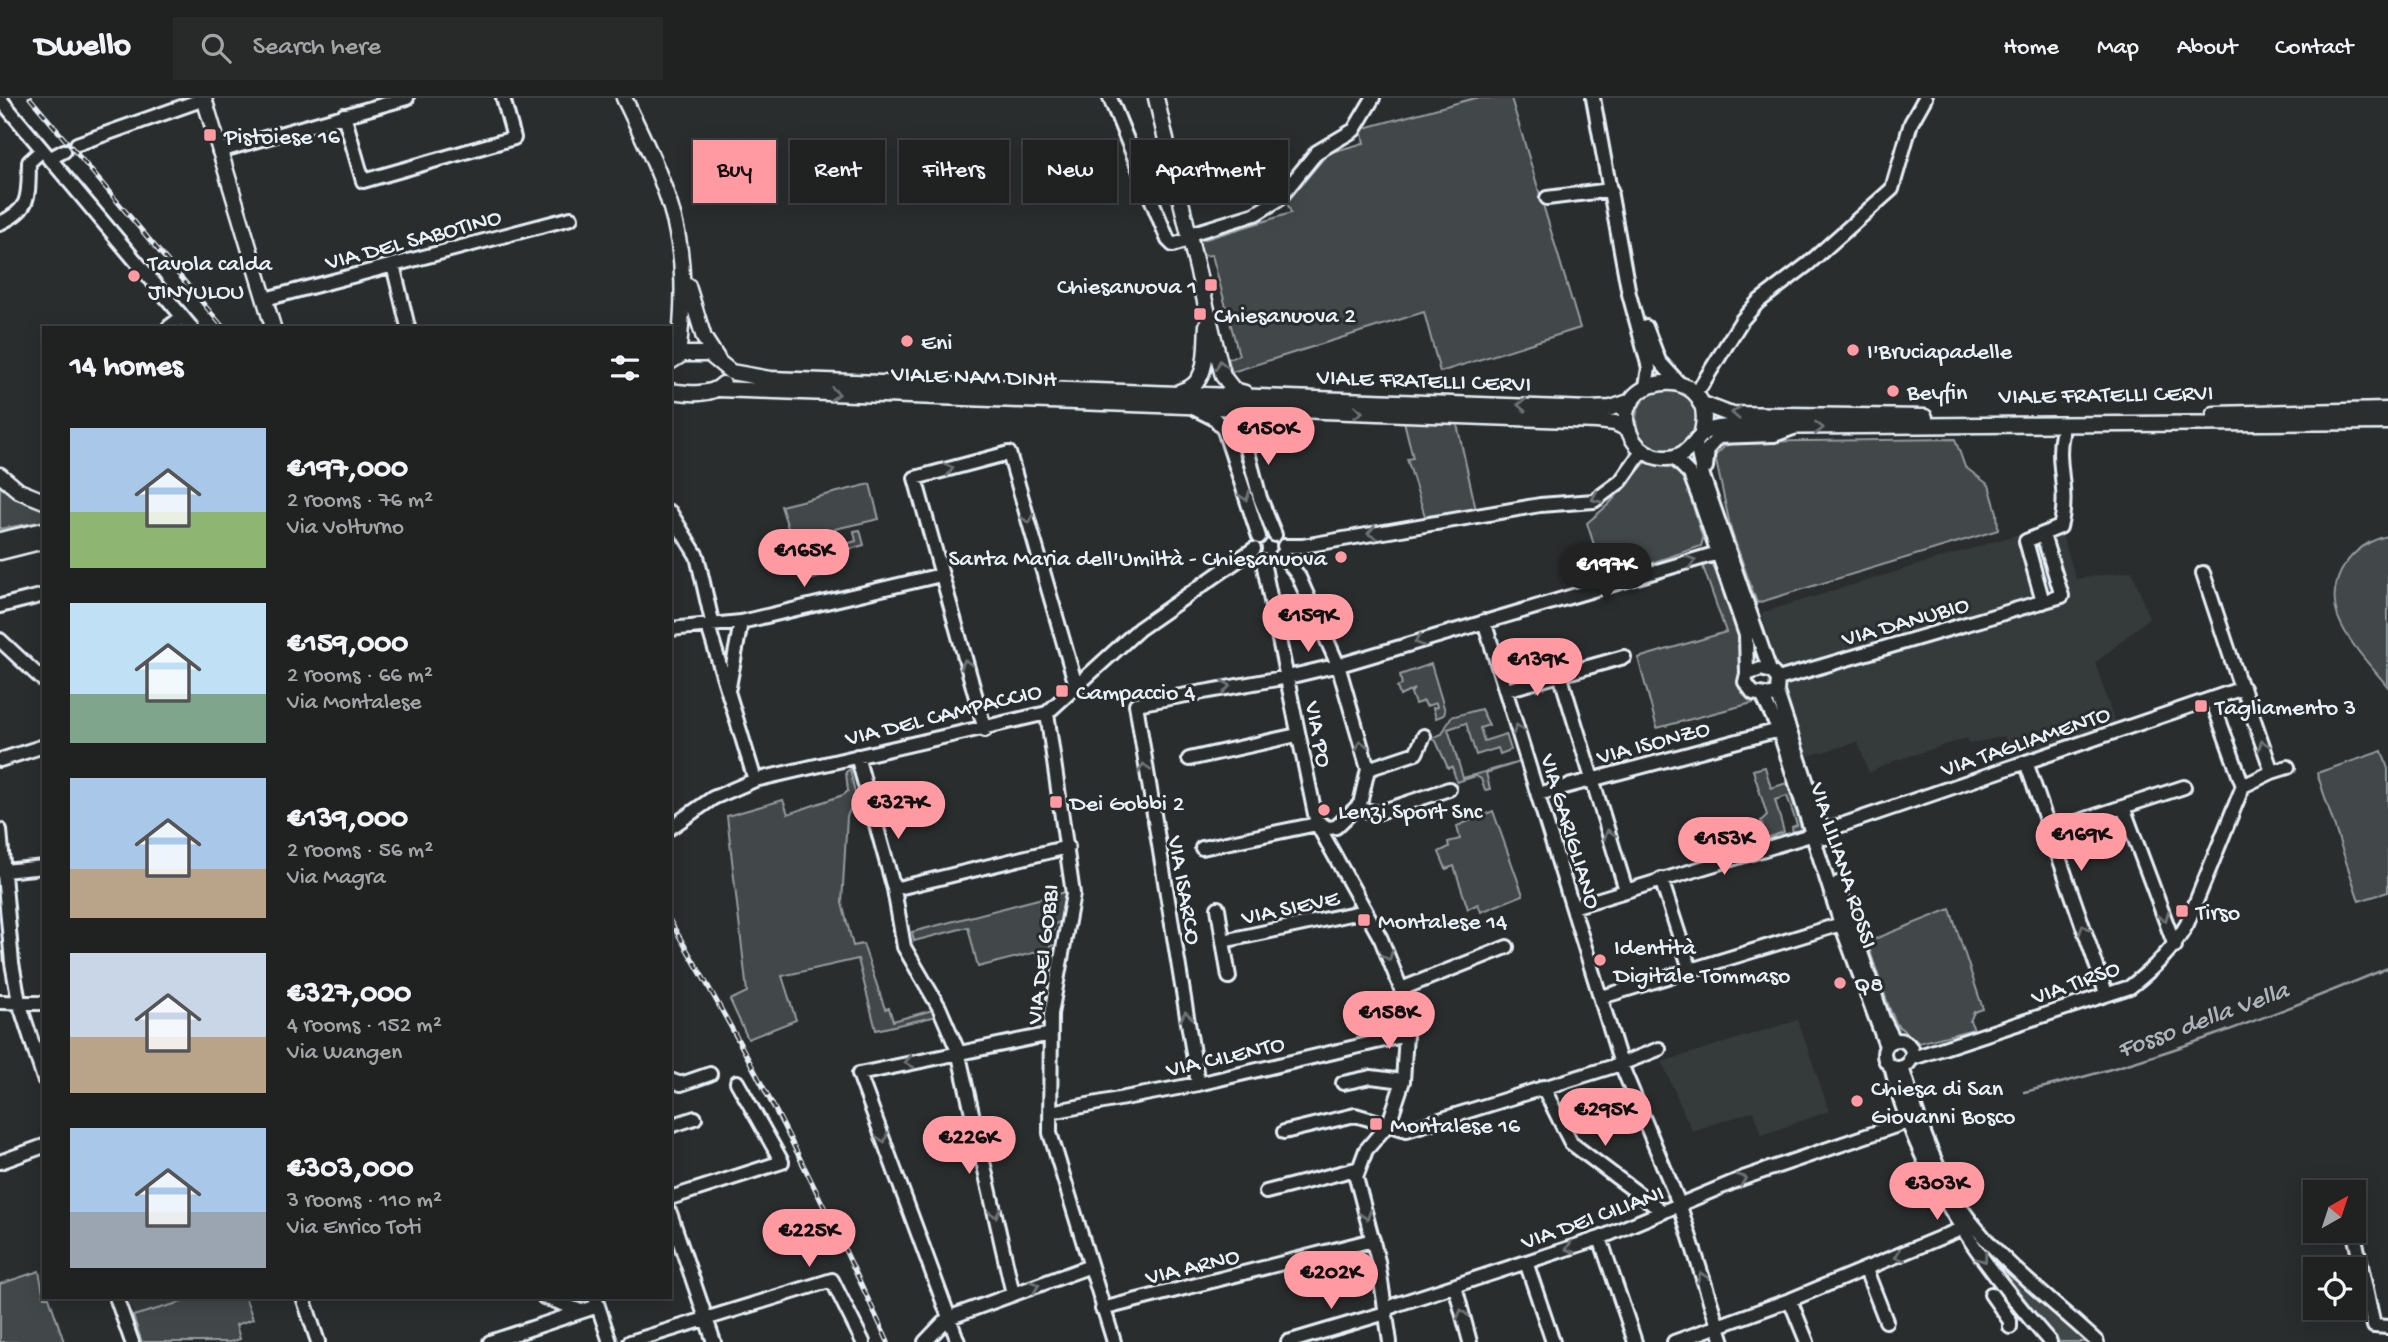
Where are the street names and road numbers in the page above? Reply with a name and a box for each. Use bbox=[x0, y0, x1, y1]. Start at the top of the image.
street label: VIA DEL SABOTINO bbox=[322, 204, 505, 279]
street label: VIALE NAM DINH bbox=[890, 361, 1057, 396]
street label: VIALE FRATELLI CERVI bbox=[1315, 364, 1532, 401]
street label: VIALE FRATELLI CERVI bbox=[1998, 380, 2214, 413]
street label: VIA DANUBIO bbox=[1838, 591, 1973, 656]
street label: VIA DEL CAMPACCIO bbox=[842, 678, 1045, 755]
street label: VIA PO bbox=[1296, 698, 1337, 770]
street label: VIA TAGLIAMENTO bbox=[1937, 701, 2115, 786]
street label: VIA ISONZO bbox=[1593, 715, 1714, 774]
street label: VIA GARIGLIANO bbox=[1531, 750, 1606, 913]
street label: VIA LILIANA ROSSI bbox=[1801, 778, 1882, 953]
street label: VIA ISARCO bbox=[1159, 833, 1206, 947]
street label: VIA DEI GOBBI bbox=[1021, 883, 1067, 1027]
street label: VIA SIEVE bbox=[1238, 885, 1343, 934]
street label: VIA TIRSO bbox=[2027, 955, 2124, 1014]
street label: VIA CILENTO bbox=[1163, 1031, 1288, 1086]
street label: VIA DEI CILIANI bbox=[1517, 1180, 1669, 1259]
street label: VIA ARNO bbox=[1142, 1243, 1243, 1294]

